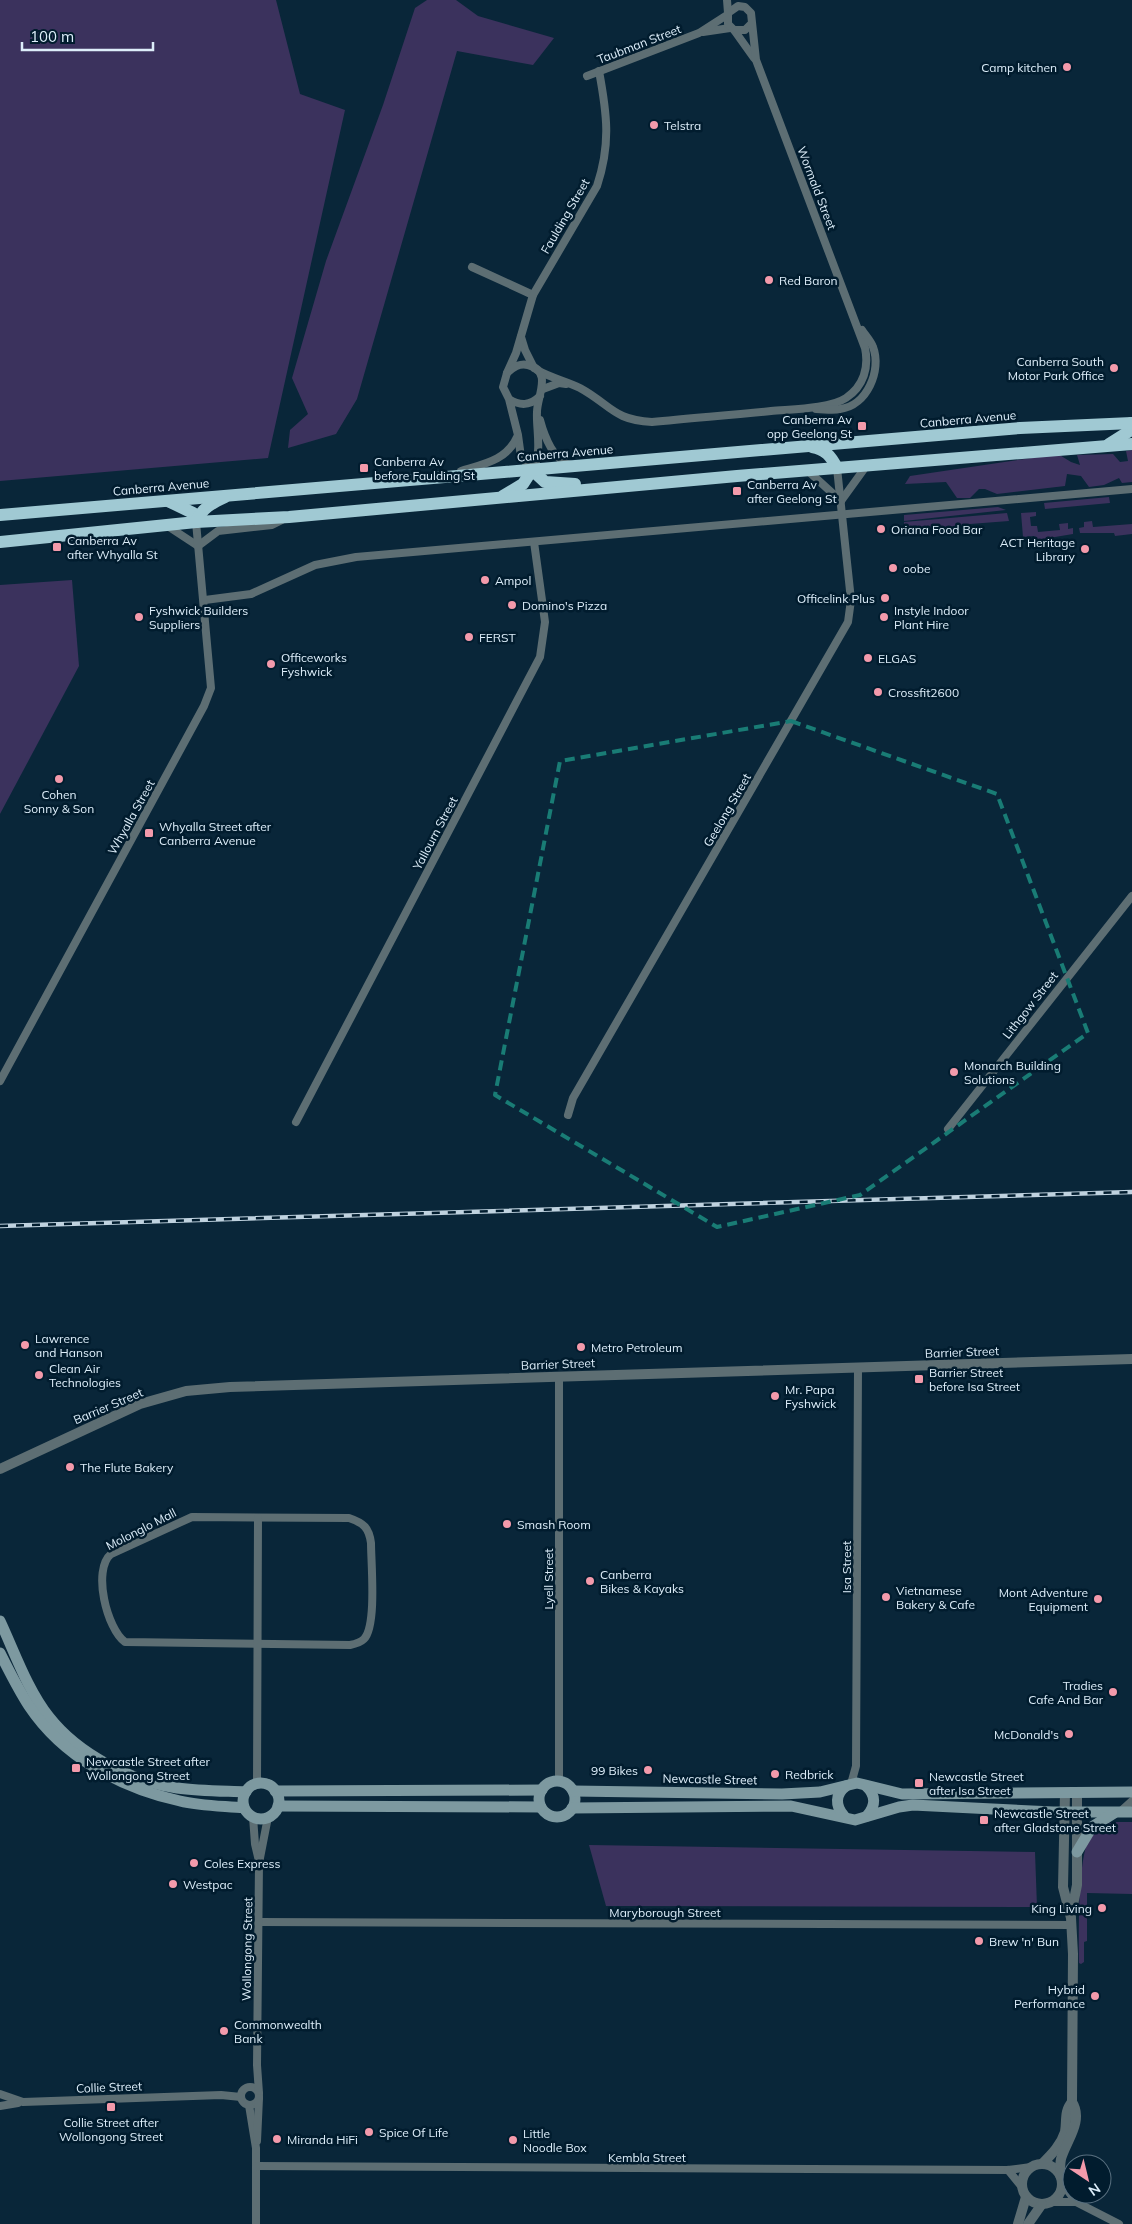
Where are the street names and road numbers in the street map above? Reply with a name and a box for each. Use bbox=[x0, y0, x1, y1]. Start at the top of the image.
street label: Taubman Street bbox=[595, 21, 683, 67]
street label: Wormald Street bbox=[794, 144, 840, 232]
street label: Faulding Street bbox=[537, 176, 593, 256]
street label: Canberra Avenue bbox=[919, 407, 1017, 431]
street label: Canberra Avenue bbox=[516, 441, 614, 465]
street label: Canberra Avenue bbox=[112, 475, 210, 499]
street label: Geelong Street bbox=[700, 771, 754, 849]
street label: Whyalla Street bbox=[104, 777, 158, 857]
street label: Yallourn Street bbox=[409, 794, 461, 873]
street label: Lithgow Street bbox=[999, 968, 1061, 1042]
street label: Barrier Street bbox=[925, 1343, 999, 1361]
street label: Barrier Street bbox=[521, 1355, 595, 1373]
street label: Barrier Street bbox=[71, 1385, 145, 1427]
street label: Molonglo Mall bbox=[103, 1505, 179, 1553]
street label: Isa Street bbox=[839, 1541, 854, 1593]
street label: Lyell Street bbox=[541, 1549, 556, 1609]
street label: Newcastle Street bbox=[663, 1771, 757, 1787]
street label: Wollongong Street bbox=[239, 1897, 255, 2001]
street label: Maryborough Street bbox=[609, 1905, 721, 1920]
street label: Collie Street bbox=[76, 2078, 142, 2096]
street label: Kembla Street bbox=[608, 2150, 686, 2165]

